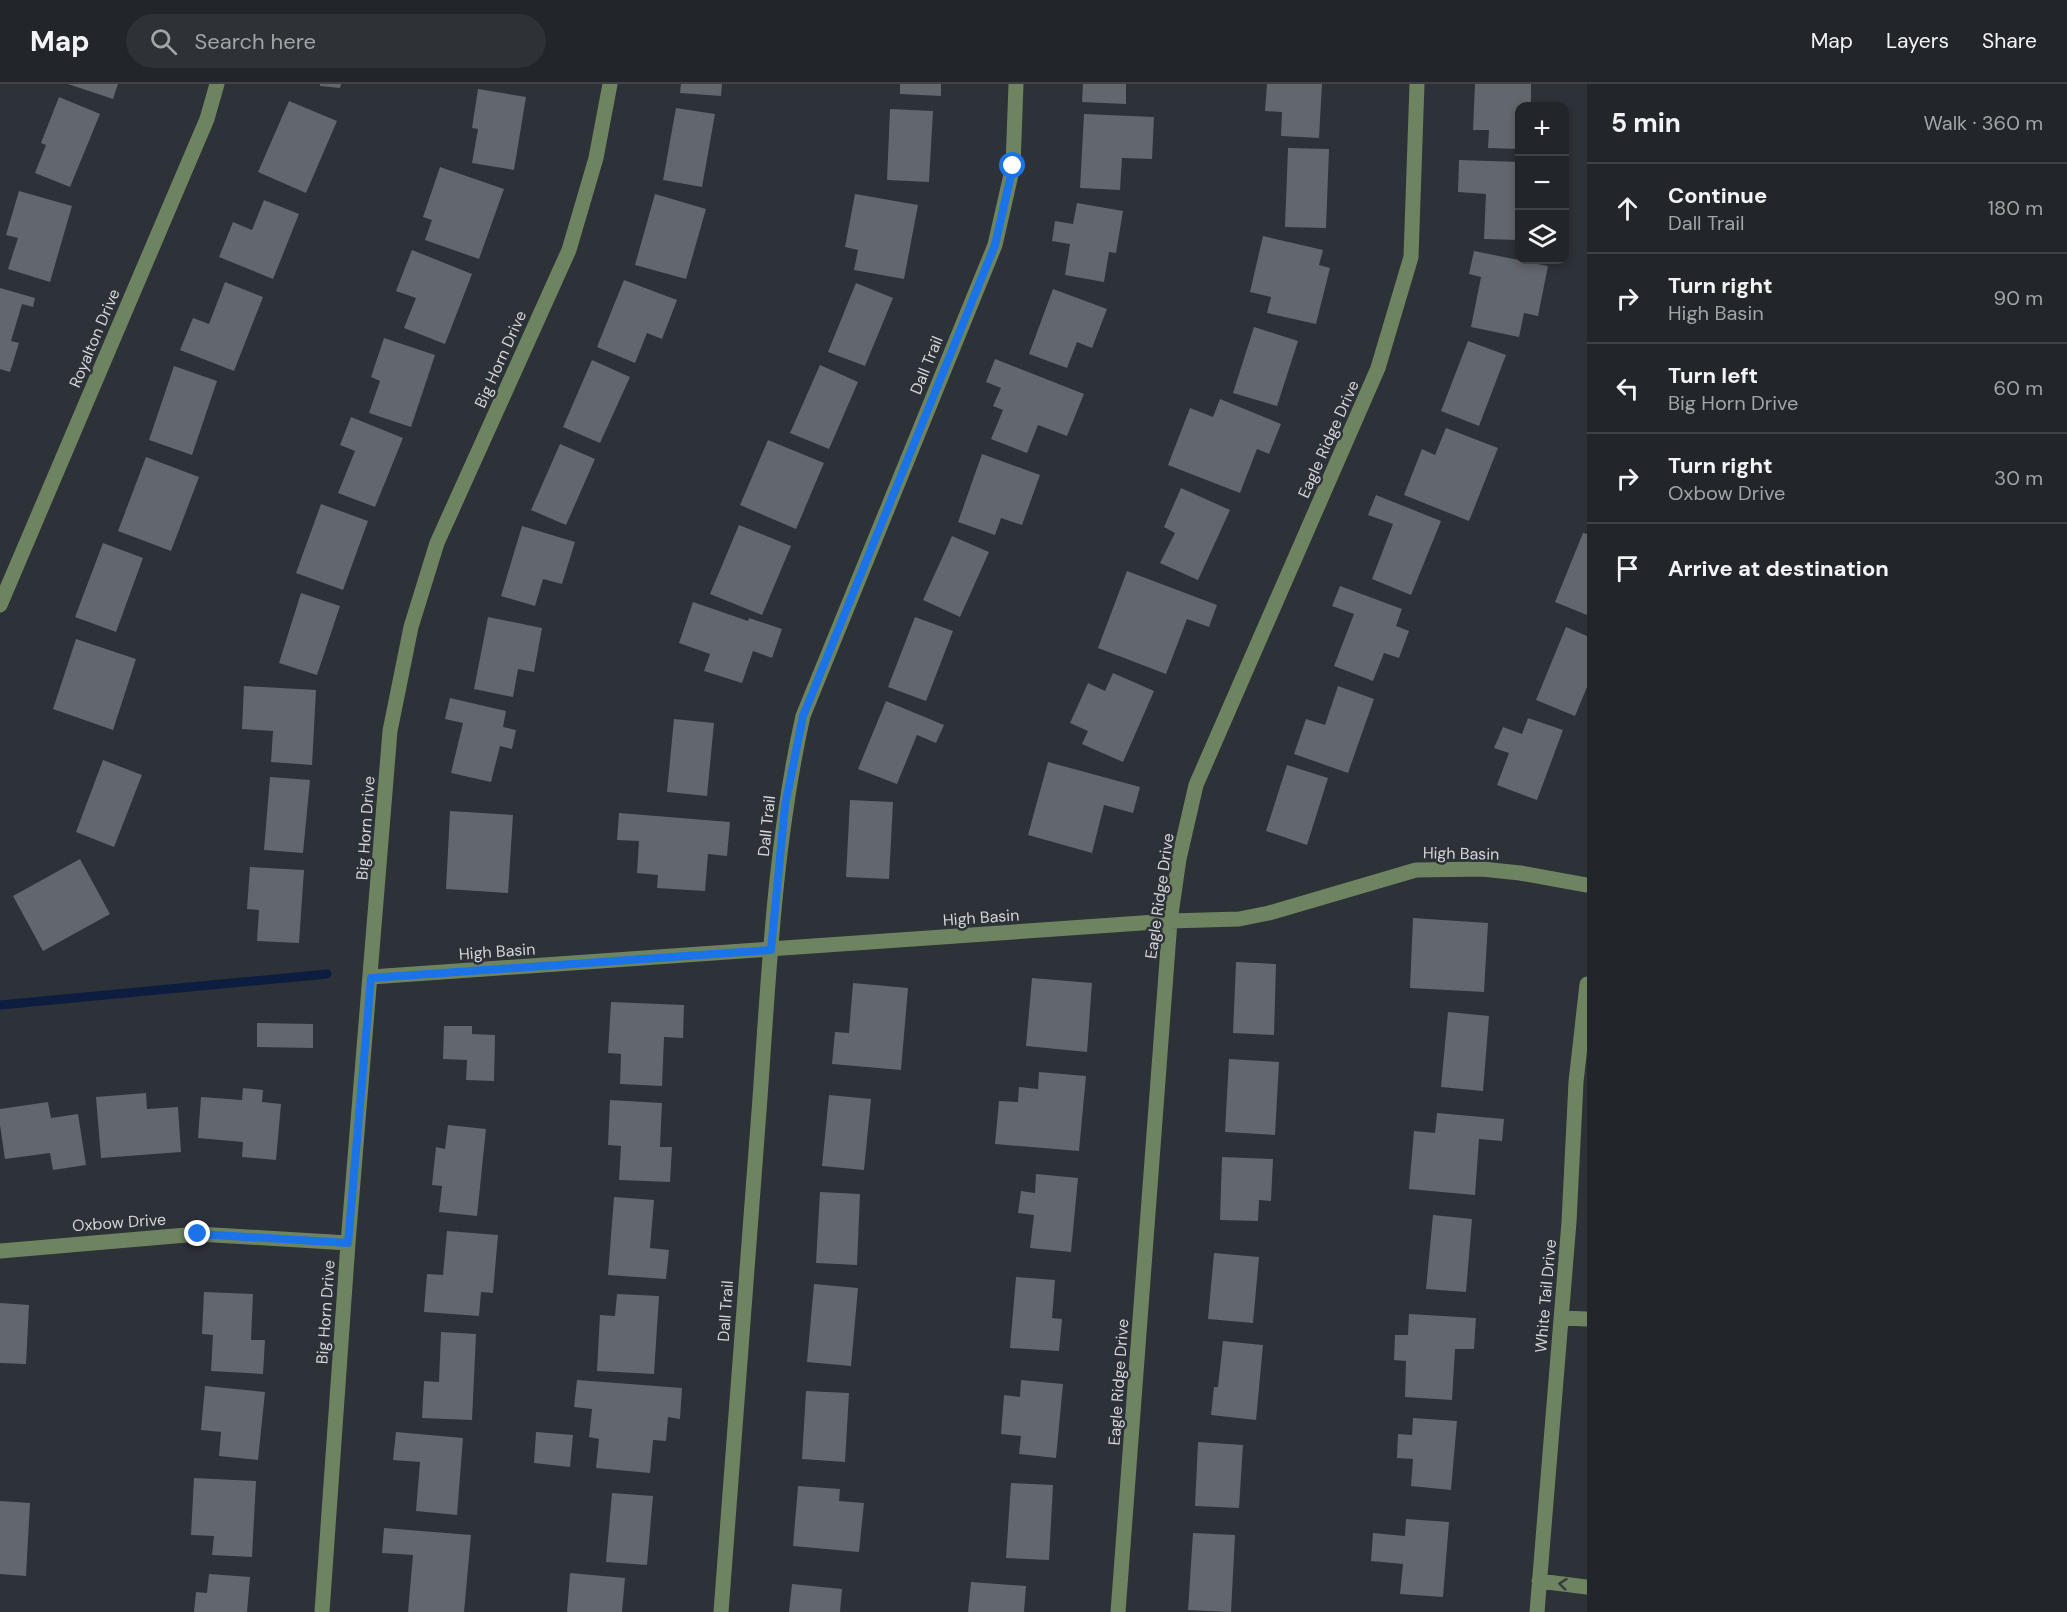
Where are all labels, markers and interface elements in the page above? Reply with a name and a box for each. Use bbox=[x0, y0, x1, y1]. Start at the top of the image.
search box bbox=[126, 14, 546, 68]
text: Map bbox=[30, 23, 90, 60]
icon: search bbox=[147, 25, 180, 58]
text: Search here bbox=[195, 27, 316, 56]
text: Map bbox=[1811, 27, 1853, 55]
text: Layers bbox=[1886, 27, 1949, 55]
text: Share bbox=[1982, 27, 2037, 55]
map controls bbox=[1515, 102, 1569, 264]
button: + bbox=[1515, 102, 1569, 156]
text: 5 min bbox=[1611, 106, 1681, 140]
text: Walk · 360 m bbox=[1923, 110, 2043, 136]
route start bbox=[999, 152, 1025, 178]
button: − bbox=[1515, 156, 1569, 210]
text: Continue bbox=[1668, 181, 1767, 210]
icon: ahead bbox=[1611, 192, 1644, 225]
text: 180 m bbox=[1988, 195, 2043, 221]
button: layers bbox=[1515, 210, 1569, 264]
text: Dall Trail bbox=[1668, 210, 1745, 236]
text: Turn right bbox=[1668, 271, 1773, 300]
icon: right bbox=[1611, 282, 1644, 315]
text: 90 m bbox=[1994, 285, 2043, 311]
street label: Royalton Drive bbox=[64, 286, 125, 391]
text: High Basin bbox=[1668, 300, 1764, 326]
street label: Big Horn Drive bbox=[470, 307, 531, 411]
street label: Dall Trail bbox=[905, 333, 948, 397]
text: Turn left bbox=[1668, 361, 1758, 390]
icon: left bbox=[1611, 372, 1644, 405]
text: 60 m bbox=[1994, 375, 2043, 401]
street label: Eagle Ridge Drive bbox=[1293, 377, 1364, 501]
text: Big Horn Drive bbox=[1668, 390, 1798, 416]
text: Turn right bbox=[1668, 451, 1773, 480]
icon: right bbox=[1611, 462, 1644, 495]
text: 30 m bbox=[1994, 465, 2043, 491]
text: Oxbow Drive bbox=[1668, 480, 1785, 506]
icon: arrive bbox=[1611, 552, 1644, 585]
text: Arrive at destination bbox=[1668, 554, 1889, 583]
street label: Big Horn Drive bbox=[351, 775, 380, 881]
street label: Dall Trail bbox=[753, 795, 780, 858]
street label: Eagle Ridge Drive bbox=[1140, 832, 1179, 960]
street label: High Basin bbox=[1423, 842, 1499, 865]
street label: High Basin bbox=[942, 904, 1020, 931]
street label: High Basin bbox=[458, 938, 536, 965]
street label: Oxbow Drive bbox=[71, 1209, 167, 1236]
route end bbox=[184, 1220, 210, 1246]
street label: White Tail Drive bbox=[1530, 1238, 1561, 1354]
street label: Big Horn Drive bbox=[311, 1259, 340, 1365]
street label: Dall Trail bbox=[713, 1280, 738, 1342]
street label: Eagle Ridge Drive bbox=[1104, 1318, 1133, 1446]
one-way arrow bbox=[1559, 1578, 1568, 1591]

